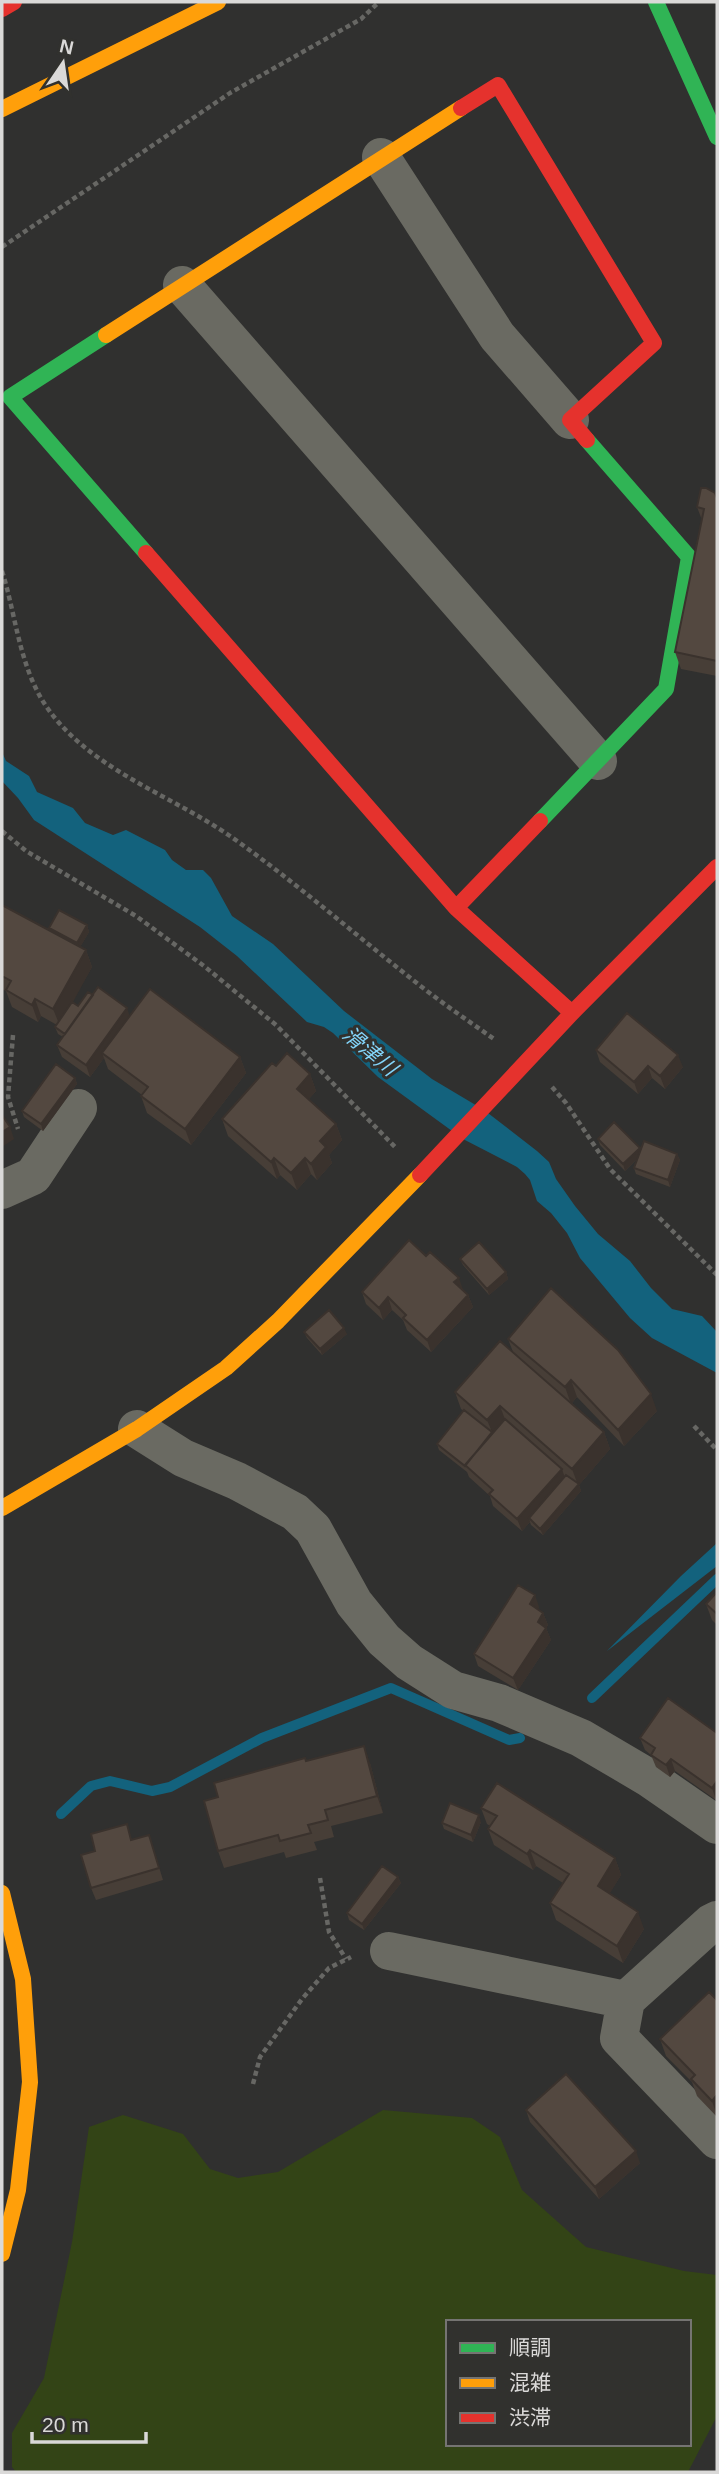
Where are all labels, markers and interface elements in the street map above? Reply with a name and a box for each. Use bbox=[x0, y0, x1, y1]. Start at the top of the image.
north arrow bbox=[28, 28, 98, 98]
text: N bbox=[58, 35, 76, 59]
water label: 滑津川 bbox=[338, 1022, 403, 1081]
legend bbox=[446, 2320, 691, 2446]
text: 順調 bbox=[509, 2336, 551, 2359]
text: 混雑 bbox=[509, 2371, 551, 2394]
scale bar bbox=[32, 2400, 145, 2444]
text: 渋滞 bbox=[509, 2406, 551, 2429]
text: 20 m bbox=[42, 2413, 89, 2436]

